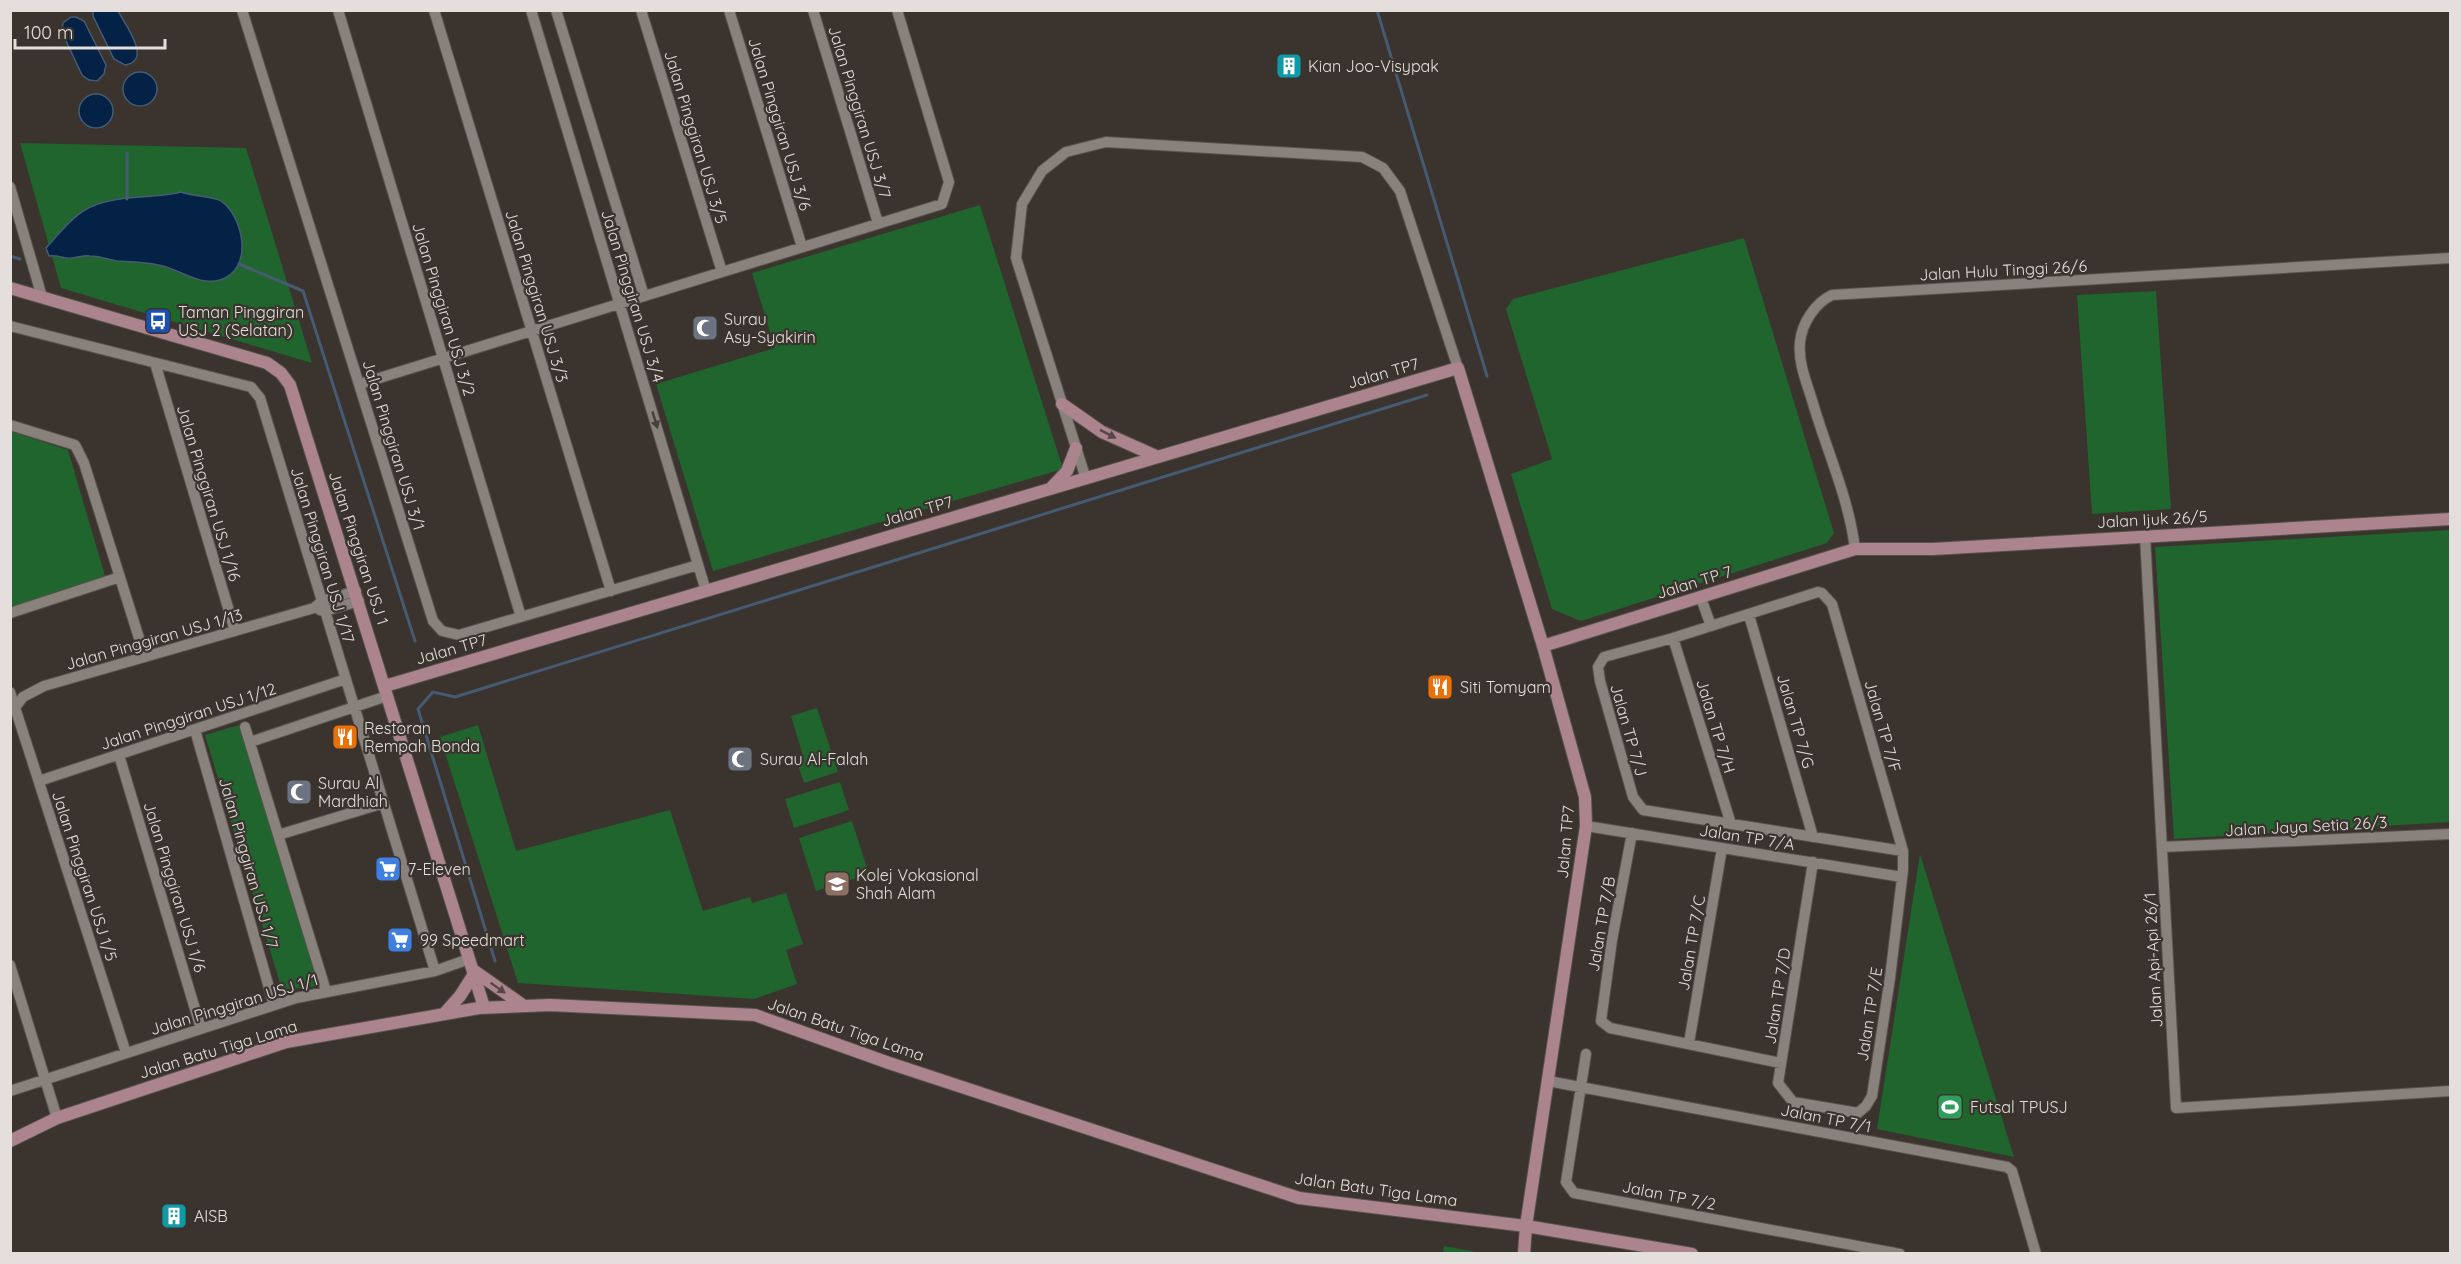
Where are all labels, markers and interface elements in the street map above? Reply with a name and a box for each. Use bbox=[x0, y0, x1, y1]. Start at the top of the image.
scale bar bbox=[15, 12, 165, 50]
text: 100 m bbox=[24, 21, 73, 44]
street label: Jalan Pinggiran USJ 3/7 bbox=[824, 23, 896, 201]
street label: Jalan Pinggiran USJ 3/6 bbox=[744, 35, 816, 213]
street label: Jalan Pinggiran USJ 3/5 bbox=[660, 48, 732, 226]
building icon: Kian Joo-Visypak bbox=[1274, 51, 1304, 81]
place label: Kian Joo-Visypak bbox=[1308, 56, 1439, 76]
street label: Jalan Pinggiran USJ 3/3 bbox=[501, 207, 573, 385]
street label: Jalan Pinggiran USJ 3/4 bbox=[597, 207, 669, 385]
street label: Jalan Pinggiran USJ 3/2 bbox=[408, 220, 480, 398]
street label: Jalan Hulu Tinggi 26/6 bbox=[1919, 256, 2088, 284]
place label: Taman Pinggiran USJ 2 (Selatan) bbox=[178, 302, 304, 340]
bus stop icon: Taman Pinggiran USJ 2 (Selatan) bbox=[143, 306, 173, 336]
place label: Surau Asy-Syakirin bbox=[724, 309, 816, 347]
mosque icon: Surau Asy-Syakirin bbox=[690, 313, 720, 343]
street label: Jalan TP7 bbox=[1345, 353, 1421, 393]
street label: Jalan Pinggiran USJ 3/1 bbox=[359, 357, 429, 533]
street label: Jalan Pinggiran USJ 1/16 bbox=[173, 402, 245, 584]
one-way arrow bbox=[651, 411, 660, 429]
one-way arrow bbox=[1099, 429, 1117, 439]
street label: Jalan Pinggiran USJ 1/17 bbox=[287, 465, 359, 645]
street label: Jalan Pinggiran USJ 1 bbox=[325, 469, 393, 627]
street label: Jalan TP7 bbox=[879, 491, 955, 531]
street label: Jalan Ijuk 26/5 bbox=[2096, 506, 2208, 532]
street label: Jalan TP 7 bbox=[1654, 561, 1734, 603]
street label: Jalan Pinggiran USJ 1/13 bbox=[63, 604, 245, 674]
street label: Jalan TP7 bbox=[413, 629, 489, 669]
restaurant icon: Siti Tomyam bbox=[1425, 672, 1455, 702]
street label: Jalan TP 7/G bbox=[1773, 672, 1819, 770]
street label: Jalan TP 7/H bbox=[1692, 676, 1740, 776]
place label: Siti Tomyam bbox=[1460, 677, 1551, 697]
street label: Jalan Pinggiran USJ 1/12 bbox=[98, 678, 278, 754]
street label: Jalan TP 7/F bbox=[1860, 678, 1906, 774]
street label: Jalan TP 7/J bbox=[1606, 682, 1652, 778]
place label: Restoran Rempah Bonda bbox=[364, 718, 480, 756]
restaurant icon: Restoran Rempah Bonda bbox=[330, 722, 360, 752]
mosque icon: Surau Al-Falah bbox=[725, 744, 755, 774]
place label: Surau Al-Falah bbox=[760, 749, 868, 769]
place label: Surau Al Mardhiah bbox=[318, 773, 388, 811]
street label: Jalan Pinggiran USJ 1/7 bbox=[215, 775, 283, 951]
mosque icon: Surau Al Mardhiah bbox=[284, 777, 314, 807]
street label: Jalan Pinggiran USJ 1/5 bbox=[48, 789, 122, 963]
street label: Jalan Pinggiran USJ 1/6 bbox=[140, 799, 211, 975]
street label: Jalan TP7 bbox=[1552, 805, 1578, 879]
street label: Jalan Jaya Setia 26/3 bbox=[2224, 812, 2388, 840]
street label: Jalan TP 7/A bbox=[1698, 820, 1796, 854]
supermarket icon: 7-Eleven bbox=[373, 854, 403, 884]
place label: 7-Eleven bbox=[408, 859, 471, 879]
place label: Kolej Vokasional Shah Alam bbox=[856, 865, 979, 903]
school or university icon: Kolej Vokasional Shah Alam bbox=[822, 869, 852, 899]
street label: Jalan TP 7/B bbox=[1583, 875, 1619, 973]
street label: Jalan Api-Api 26/1 bbox=[2139, 892, 2167, 1028]
street label: Jalan TP 7/C bbox=[1673, 894, 1709, 992]
supermarket icon: 99 Speedmart bbox=[385, 925, 415, 955]
place label: 99 Speedmart bbox=[420, 930, 525, 950]
street label: Jalan TP 7/D bbox=[1759, 946, 1795, 1046]
street label: Jalan TP 7/E bbox=[1852, 965, 1886, 1063]
street label: Jalan Pinggiran USJ 1/1 bbox=[148, 969, 320, 1039]
one-way arrow bbox=[490, 982, 506, 993]
street label: Jalan Batu Tiga Lama bbox=[765, 993, 927, 1065]
street label: Jalan Batu Tiga Lama bbox=[136, 1015, 300, 1083]
sports icon: Futsal TPUSJ bbox=[1935, 1092, 1965, 1122]
place label: Futsal TPUSJ bbox=[1970, 1097, 2068, 1117]
street label: Jalan TP 7/1 bbox=[1779, 1099, 1873, 1137]
street label: Jalan Batu Tiga Lama bbox=[1293, 1168, 1459, 1210]
street label: Jalan TP 7/2 bbox=[1621, 1176, 1718, 1214]
building icon: AISB bbox=[159, 1201, 189, 1231]
place label: AISB bbox=[194, 1206, 228, 1226]

